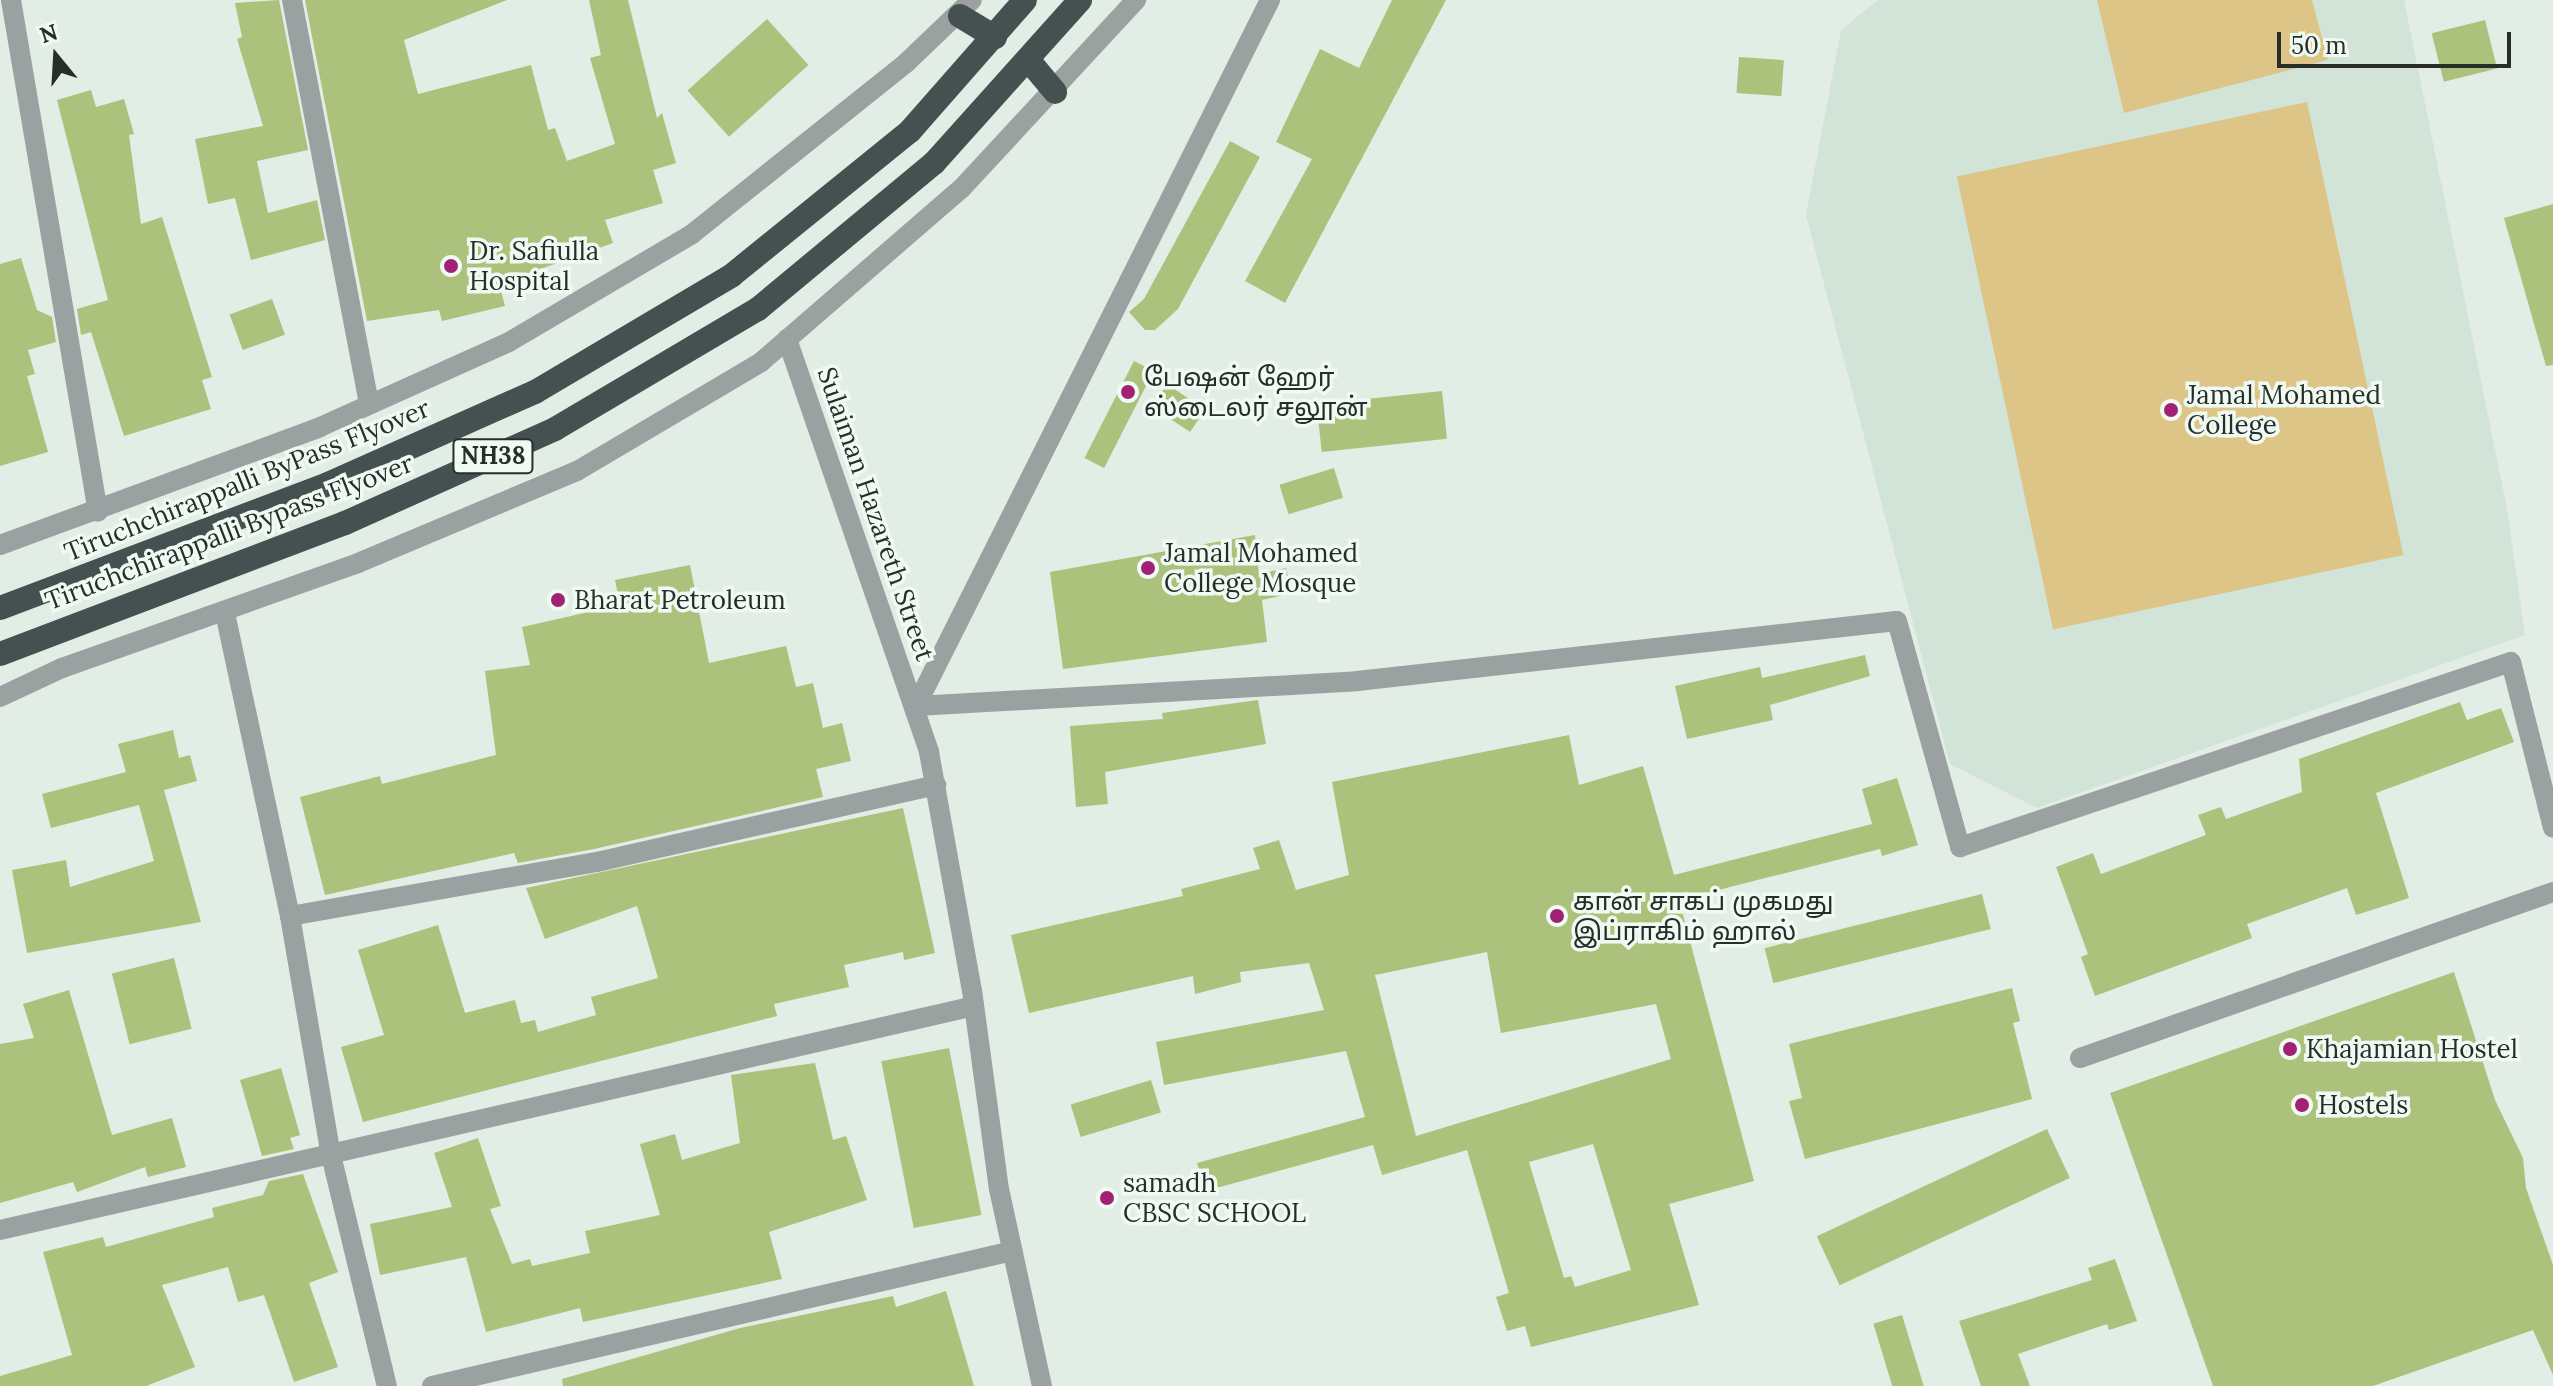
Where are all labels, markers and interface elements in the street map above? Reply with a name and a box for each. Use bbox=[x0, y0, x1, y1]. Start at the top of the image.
north arrow bbox=[16, 16, 96, 96]
scale bar bbox=[2281, 16, 2515, 66]
text: N bbox=[36, 17, 61, 49]
text: 50 m bbox=[2291, 30, 2347, 61]
place label: Dr. Safiulla Hospital bbox=[469, 235, 599, 296]
marker: Dr. Safiulla Hospital bbox=[440, 255, 462, 277]
place label: பேஷன் ஹேர் ஸ்டைலர் சலூன் bbox=[1144, 361, 1368, 422]
street label: Sulaiman Hazareth Street bbox=[811, 363, 941, 665]
place label: Jamal Mohamed College bbox=[2187, 379, 2381, 440]
marker: பேஷன் ஹேர் ஸ்டைலர் சலூன் bbox=[1119, 383, 1137, 401]
street label: Tiruchchirappalli ByPass Flyover bbox=[60, 392, 434, 568]
marker: Jamal Mohamed College bbox=[2162, 401, 2180, 419]
road number: NH38 bbox=[451, 436, 535, 476]
street label: Tiruchchirappalli Bypass Flyover bbox=[41, 447, 417, 617]
place label: Jamal Mohamed College Mosque bbox=[1164, 537, 1358, 598]
marker: Jamal Mohamed College Mosque bbox=[1139, 559, 1157, 577]
place label: Bharat Petroleum bbox=[574, 584, 786, 616]
marker: Bharat Petroleum bbox=[549, 591, 567, 609]
place label: கான் சாகப் முகமது இப்ராகிம் ஹால் bbox=[1573, 885, 1834, 946]
marker: கான் சாகப் முகமது இப்ராகிம் ஹால் bbox=[1548, 907, 1566, 925]
place label: Khajamian Hostel bbox=[2306, 1033, 2518, 1065]
marker: Khajamian Hostel bbox=[2281, 1040, 2299, 1058]
place label: Hostels bbox=[2318, 1089, 2408, 1121]
marker: Hostels bbox=[2293, 1096, 2311, 1114]
place label: samadh CBSC SCHOOL bbox=[1123, 1167, 1306, 1228]
marker: samadh CBSC SCHOOL bbox=[1098, 1189, 1116, 1207]

